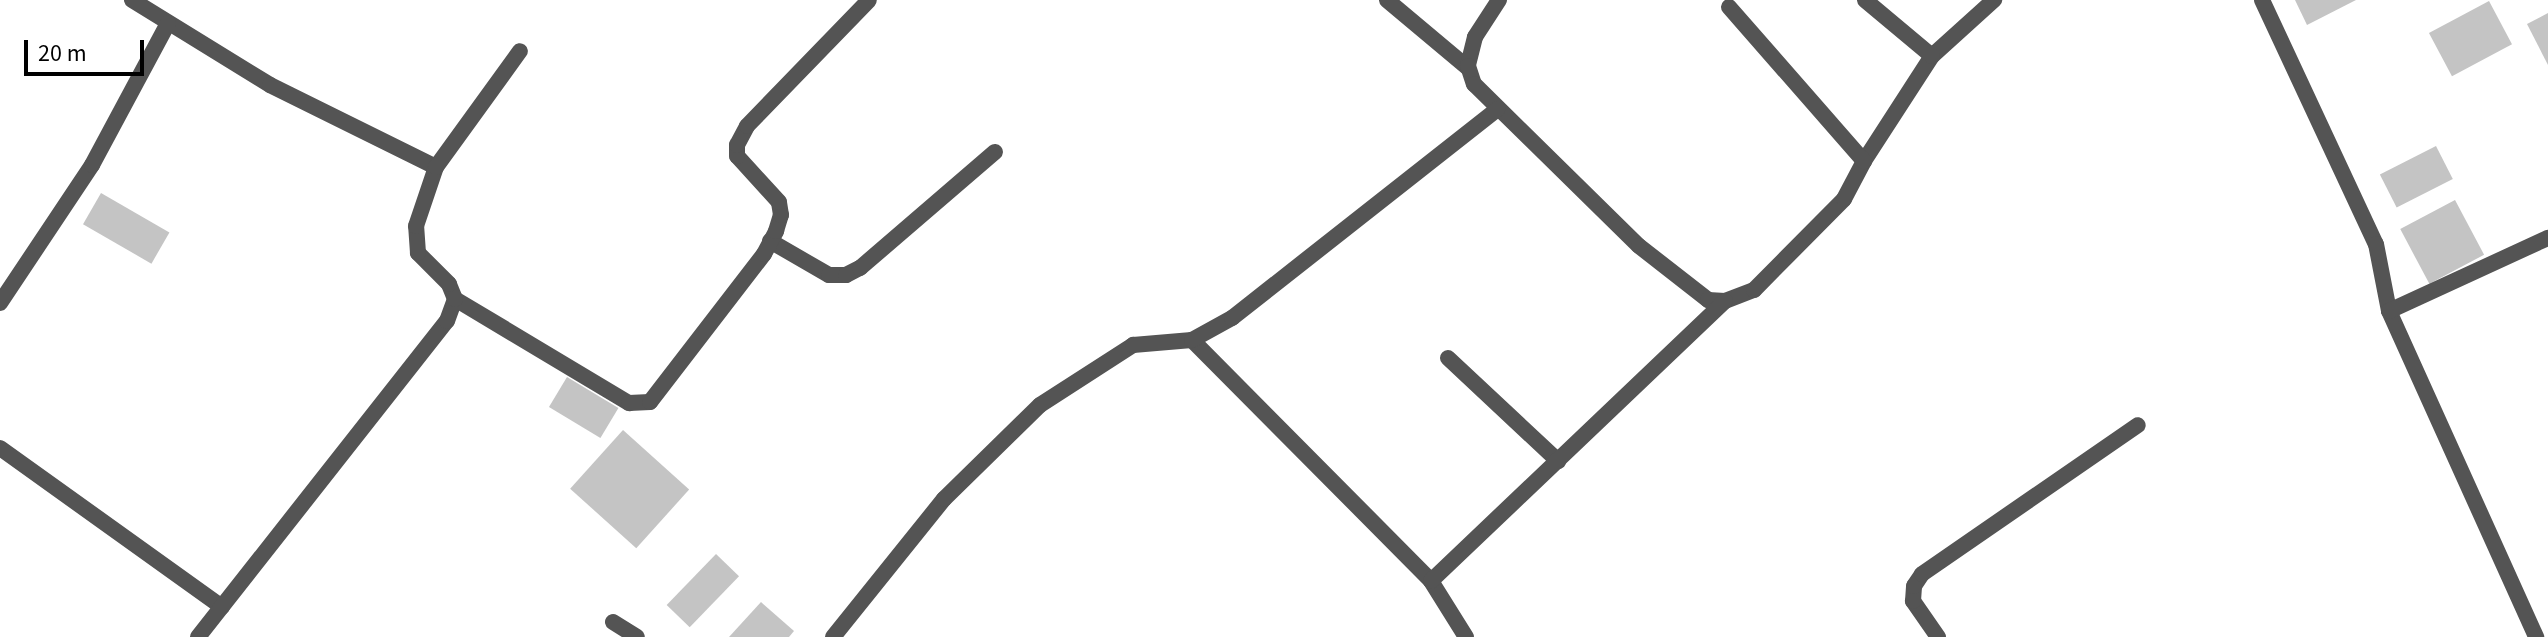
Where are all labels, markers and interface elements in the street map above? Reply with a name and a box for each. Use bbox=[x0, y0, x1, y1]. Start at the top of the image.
scale bar bbox=[28, 24, 148, 74]
text: 20 m bbox=[38, 36, 87, 71]

